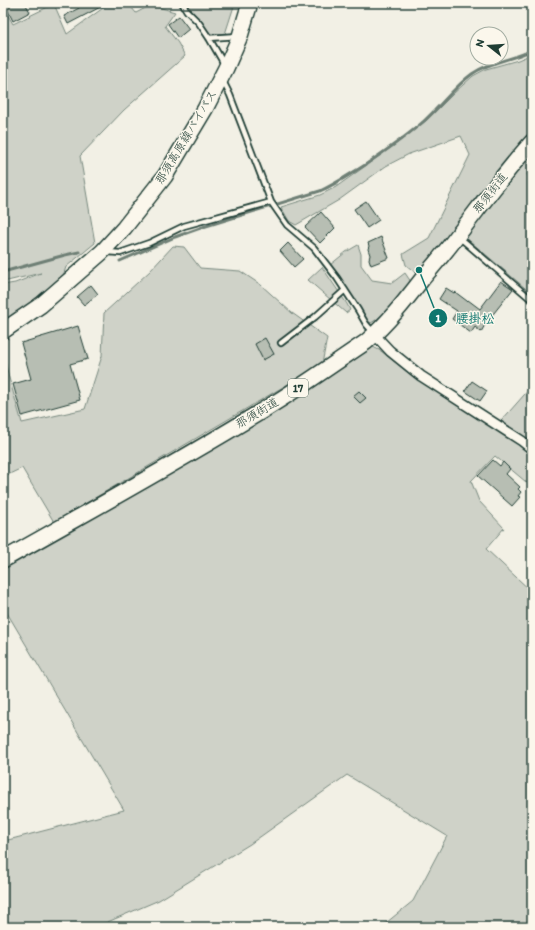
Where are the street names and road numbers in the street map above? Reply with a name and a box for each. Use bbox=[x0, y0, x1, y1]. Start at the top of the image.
street label: 那須高原線バイパス bbox=[152, 87, 220, 187]
street label: 那須街道 bbox=[470, 170, 510, 216]
road number: 17 bbox=[288, 379, 308, 397]
street label: 那須街道 bbox=[233, 395, 281, 431]

